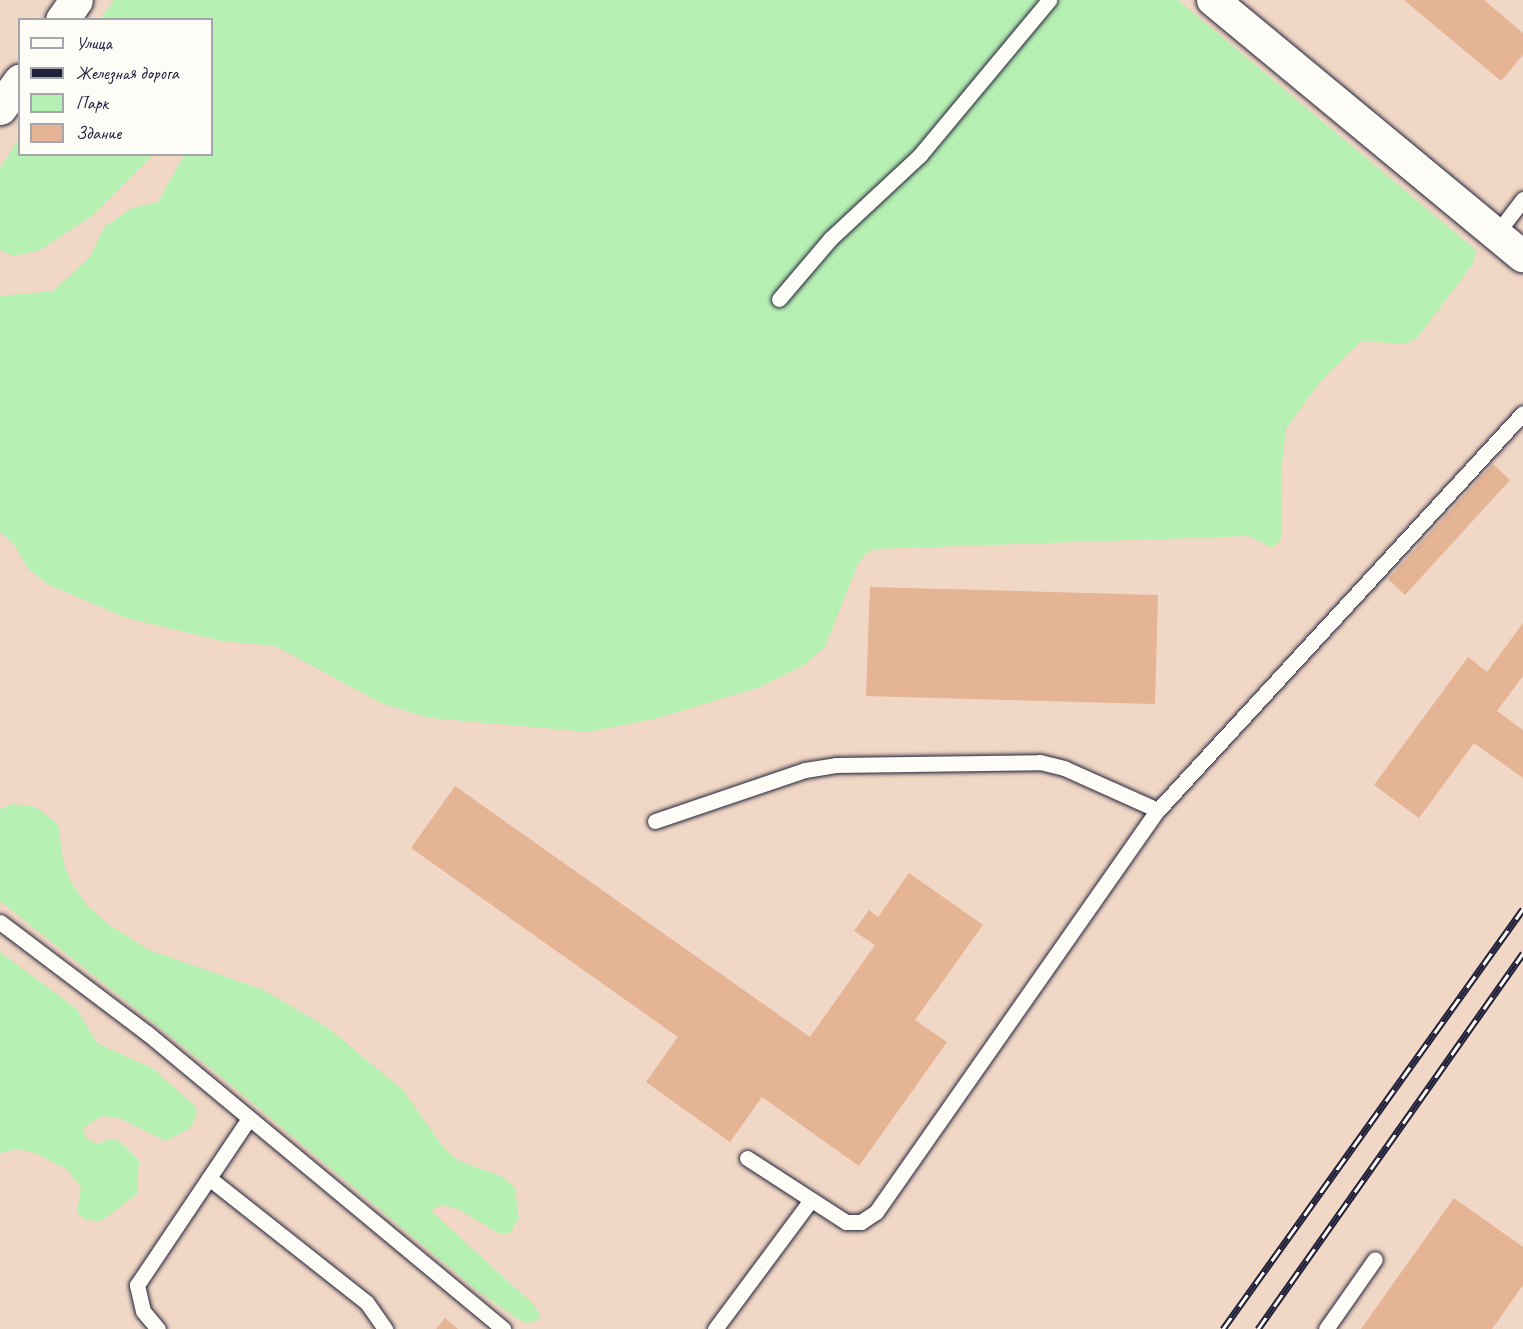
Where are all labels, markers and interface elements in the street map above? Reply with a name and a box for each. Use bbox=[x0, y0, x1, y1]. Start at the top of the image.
legend bbox=[18, 18, 213, 156]
text: Улица bbox=[76, 32, 112, 54]
text: Железная дорога bbox=[76, 62, 179, 84]
text: Парк bbox=[76, 92, 108, 114]
text: Здание bbox=[76, 122, 121, 144]

